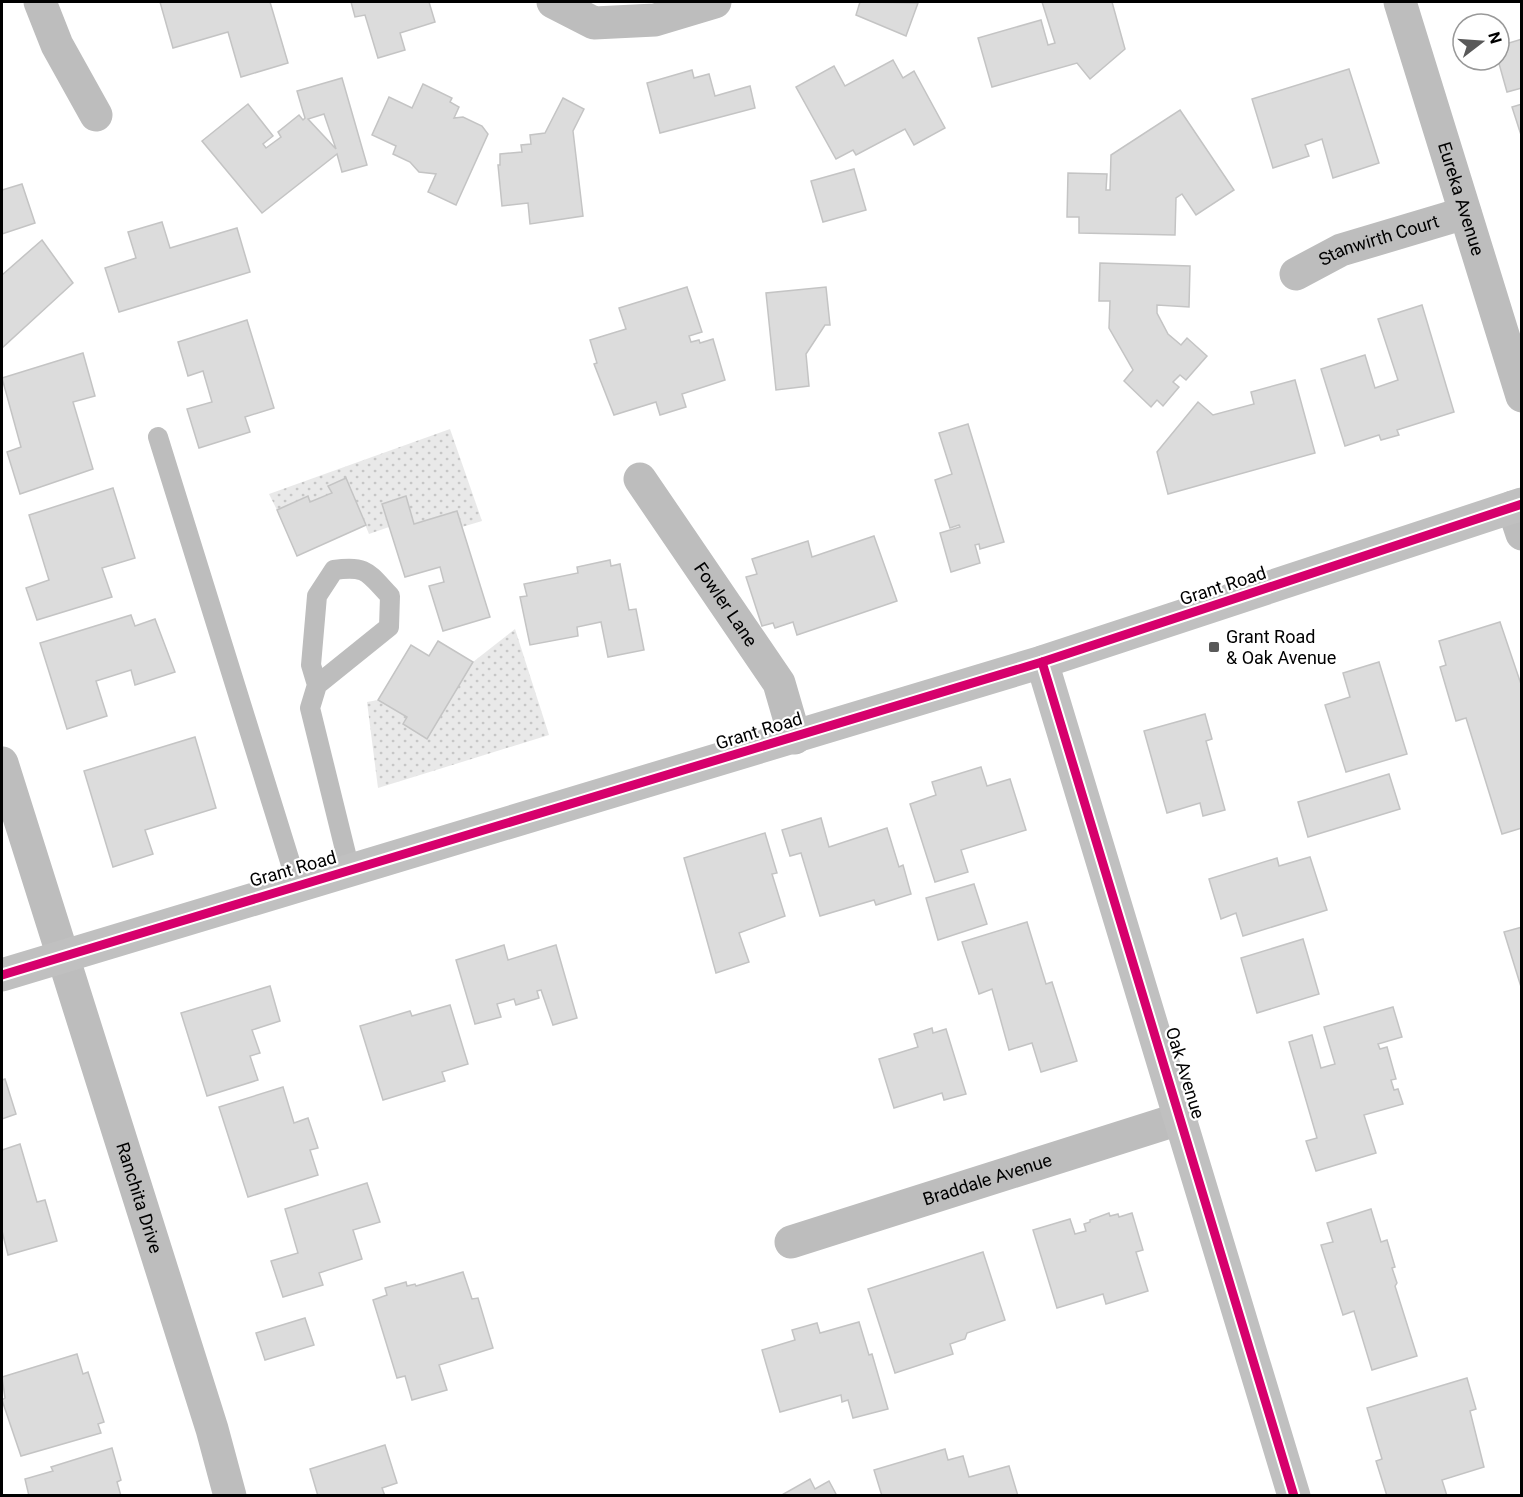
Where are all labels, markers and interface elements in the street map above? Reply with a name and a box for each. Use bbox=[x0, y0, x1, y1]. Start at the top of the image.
north arrow bbox=[1451, 12, 1511, 72]
text: N bbox=[1484, 30, 1506, 46]
street label: Eureka Avenue bbox=[1434, 139, 1489, 258]
street label: Stanwirth Court bbox=[1315, 210, 1441, 270]
street label: Fowler Lane bbox=[690, 558, 762, 650]
street label: Grant Road bbox=[1177, 562, 1269, 609]
place label: Grant Road & Oak Avenue bbox=[1226, 626, 1336, 668]
marker: Grant Road & Oak Avenue bbox=[1207, 640, 1221, 654]
street label: Grant Road bbox=[713, 707, 805, 754]
street label: Grant Road bbox=[247, 846, 339, 891]
street label: Oak Avenue bbox=[1162, 1025, 1209, 1121]
street label: Ranchita Drive bbox=[112, 1140, 167, 1256]
street label: Braddale Avenue bbox=[920, 1149, 1054, 1210]

